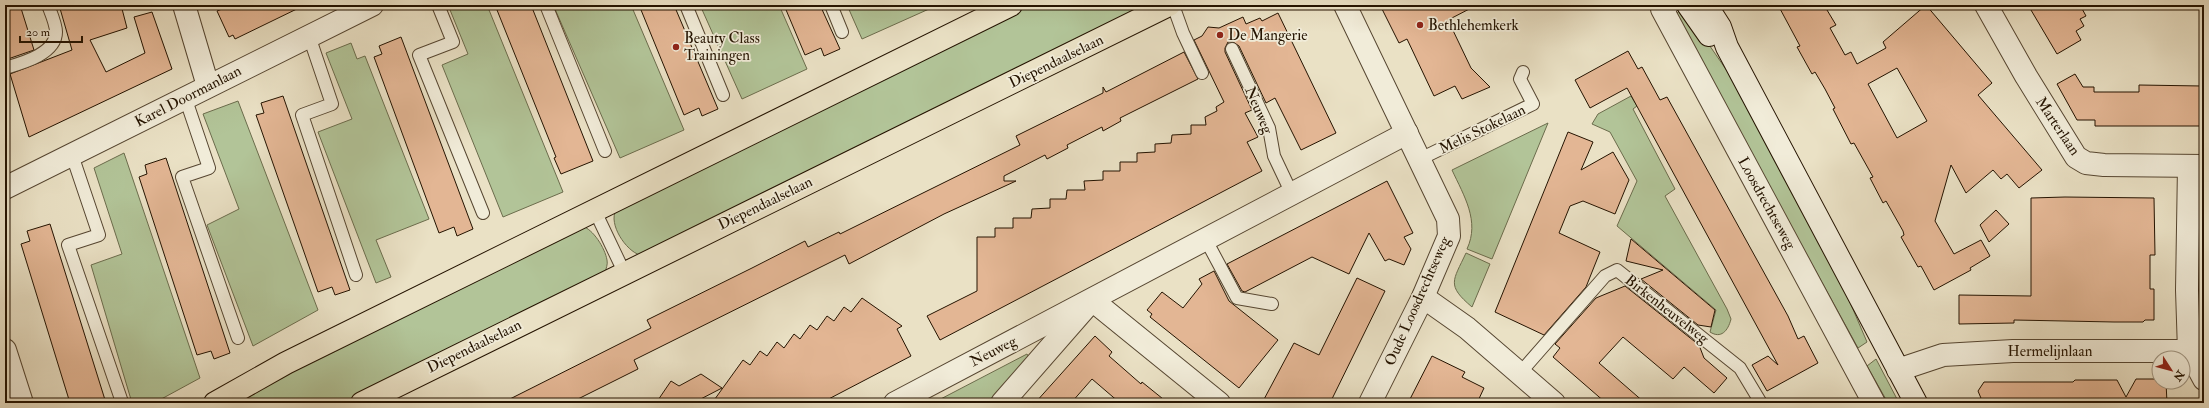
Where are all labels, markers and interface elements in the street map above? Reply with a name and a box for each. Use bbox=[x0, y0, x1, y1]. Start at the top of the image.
place label: Bethlehemkerk bbox=[1428, 16, 1519, 35]
scale bar bbox=[20, 18, 82, 44]
marker: Bethlehemkerk bbox=[1415, 20, 1425, 30]
text: 20 m bbox=[26, 25, 51, 40]
place label: De Mangerie bbox=[1228, 26, 1307, 45]
place label: Beauty Class Trainingen bbox=[684, 29, 760, 65]
street label: Diependaalselaan bbox=[1006, 30, 1107, 93]
marker: De Mangerie bbox=[1215, 30, 1225, 40]
marker: Beauty Class Trainingen bbox=[671, 42, 681, 52]
street label: Karel Doormanlaan bbox=[132, 61, 245, 132]
street label: Neuweg bbox=[1240, 84, 1277, 137]
street label: Marterlaan bbox=[2031, 93, 2084, 159]
street label: Melis Stokelaan bbox=[1436, 100, 1529, 159]
street label: Loosdrechtseweg bbox=[1733, 154, 1800, 253]
street label: Diependaalselaan bbox=[715, 172, 816, 235]
street label: Oude Loosdrechtseweg bbox=[1380, 233, 1455, 369]
street label: Birkenheuvelweg bbox=[1621, 271, 1713, 348]
street label: Diependaalselaan bbox=[424, 315, 525, 378]
street label: Neuweg bbox=[967, 331, 1020, 371]
street label: Hermelijnlaan bbox=[2008, 342, 2093, 361]
north arrow bbox=[2151, 350, 2191, 390]
text: N bbox=[2170, 367, 2187, 384]

